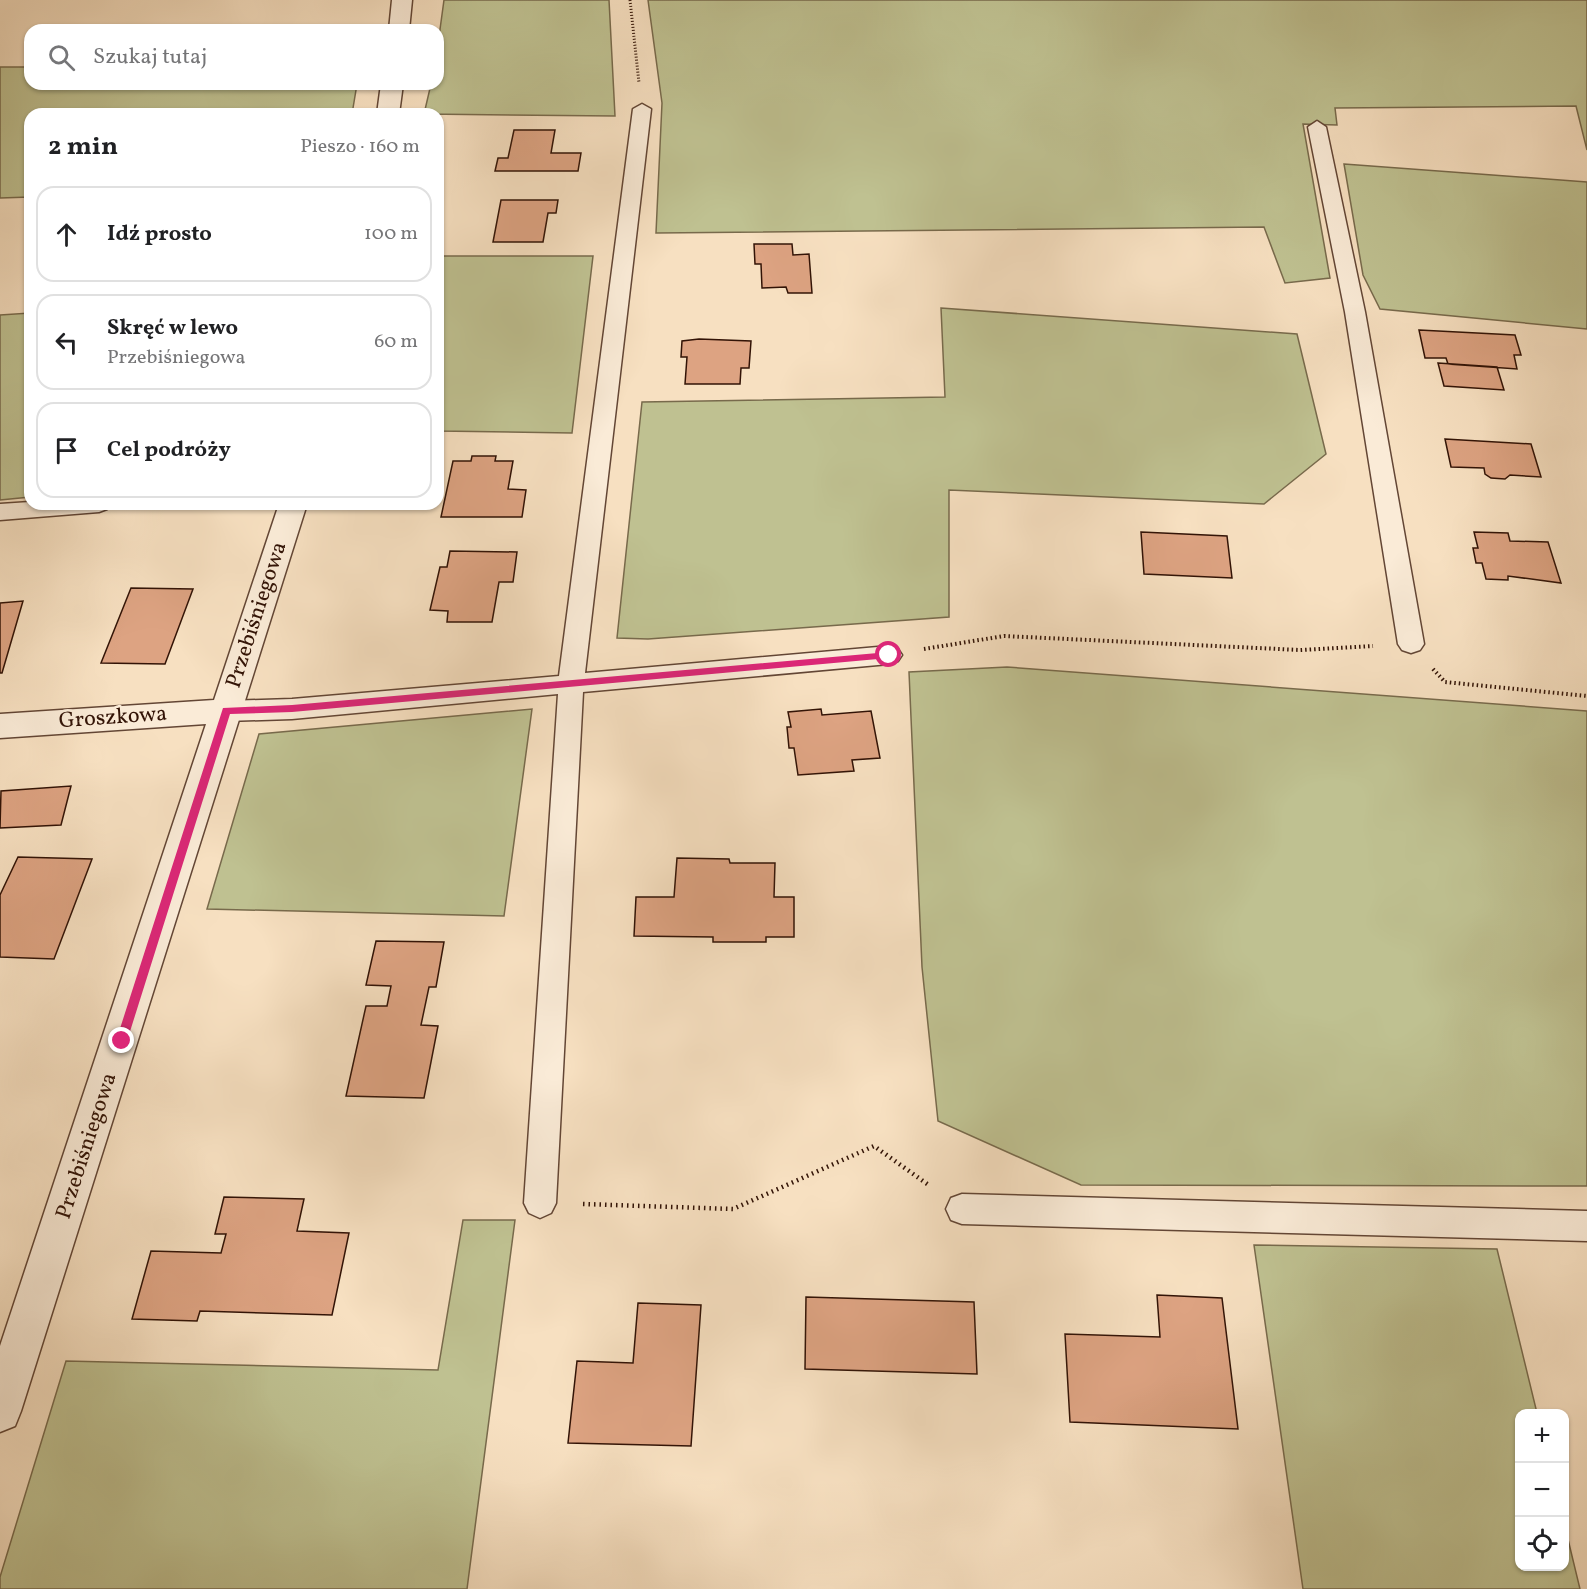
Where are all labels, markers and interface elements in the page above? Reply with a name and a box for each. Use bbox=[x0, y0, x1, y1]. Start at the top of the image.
search box bbox=[24, 24, 444, 90]
icon: search bbox=[45, 41, 78, 74]
text: Szukaj tutaj bbox=[93, 42, 207, 73]
text: 2 min bbox=[48, 129, 118, 165]
text: Pieszo · 160 m bbox=[300, 133, 420, 161]
icon: ahead bbox=[50, 218, 83, 251]
text: Idź prosto bbox=[107, 219, 212, 250]
text: 100 m bbox=[364, 220, 418, 248]
text: Skręć w lewo bbox=[107, 313, 238, 344]
icon: left bbox=[50, 326, 83, 359]
text: 60 m bbox=[374, 328, 418, 356]
text: Przebiśniegowa bbox=[107, 344, 246, 372]
icon: arrive bbox=[50, 434, 83, 467]
text: Cel podróży bbox=[107, 435, 231, 466]
street label: Przebiśniegowa bbox=[219, 538, 295, 692]
route start bbox=[875, 641, 901, 667]
street label: Groszkowa bbox=[58, 699, 168, 737]
route end bbox=[108, 1027, 134, 1053]
street label: Przebiśniegowa bbox=[49, 1069, 125, 1223]
map controls bbox=[1515, 1409, 1569, 1571]
button: + bbox=[1515, 1409, 1569, 1463]
button: − bbox=[1515, 1463, 1569, 1517]
button: locate bbox=[1515, 1517, 1569, 1571]

